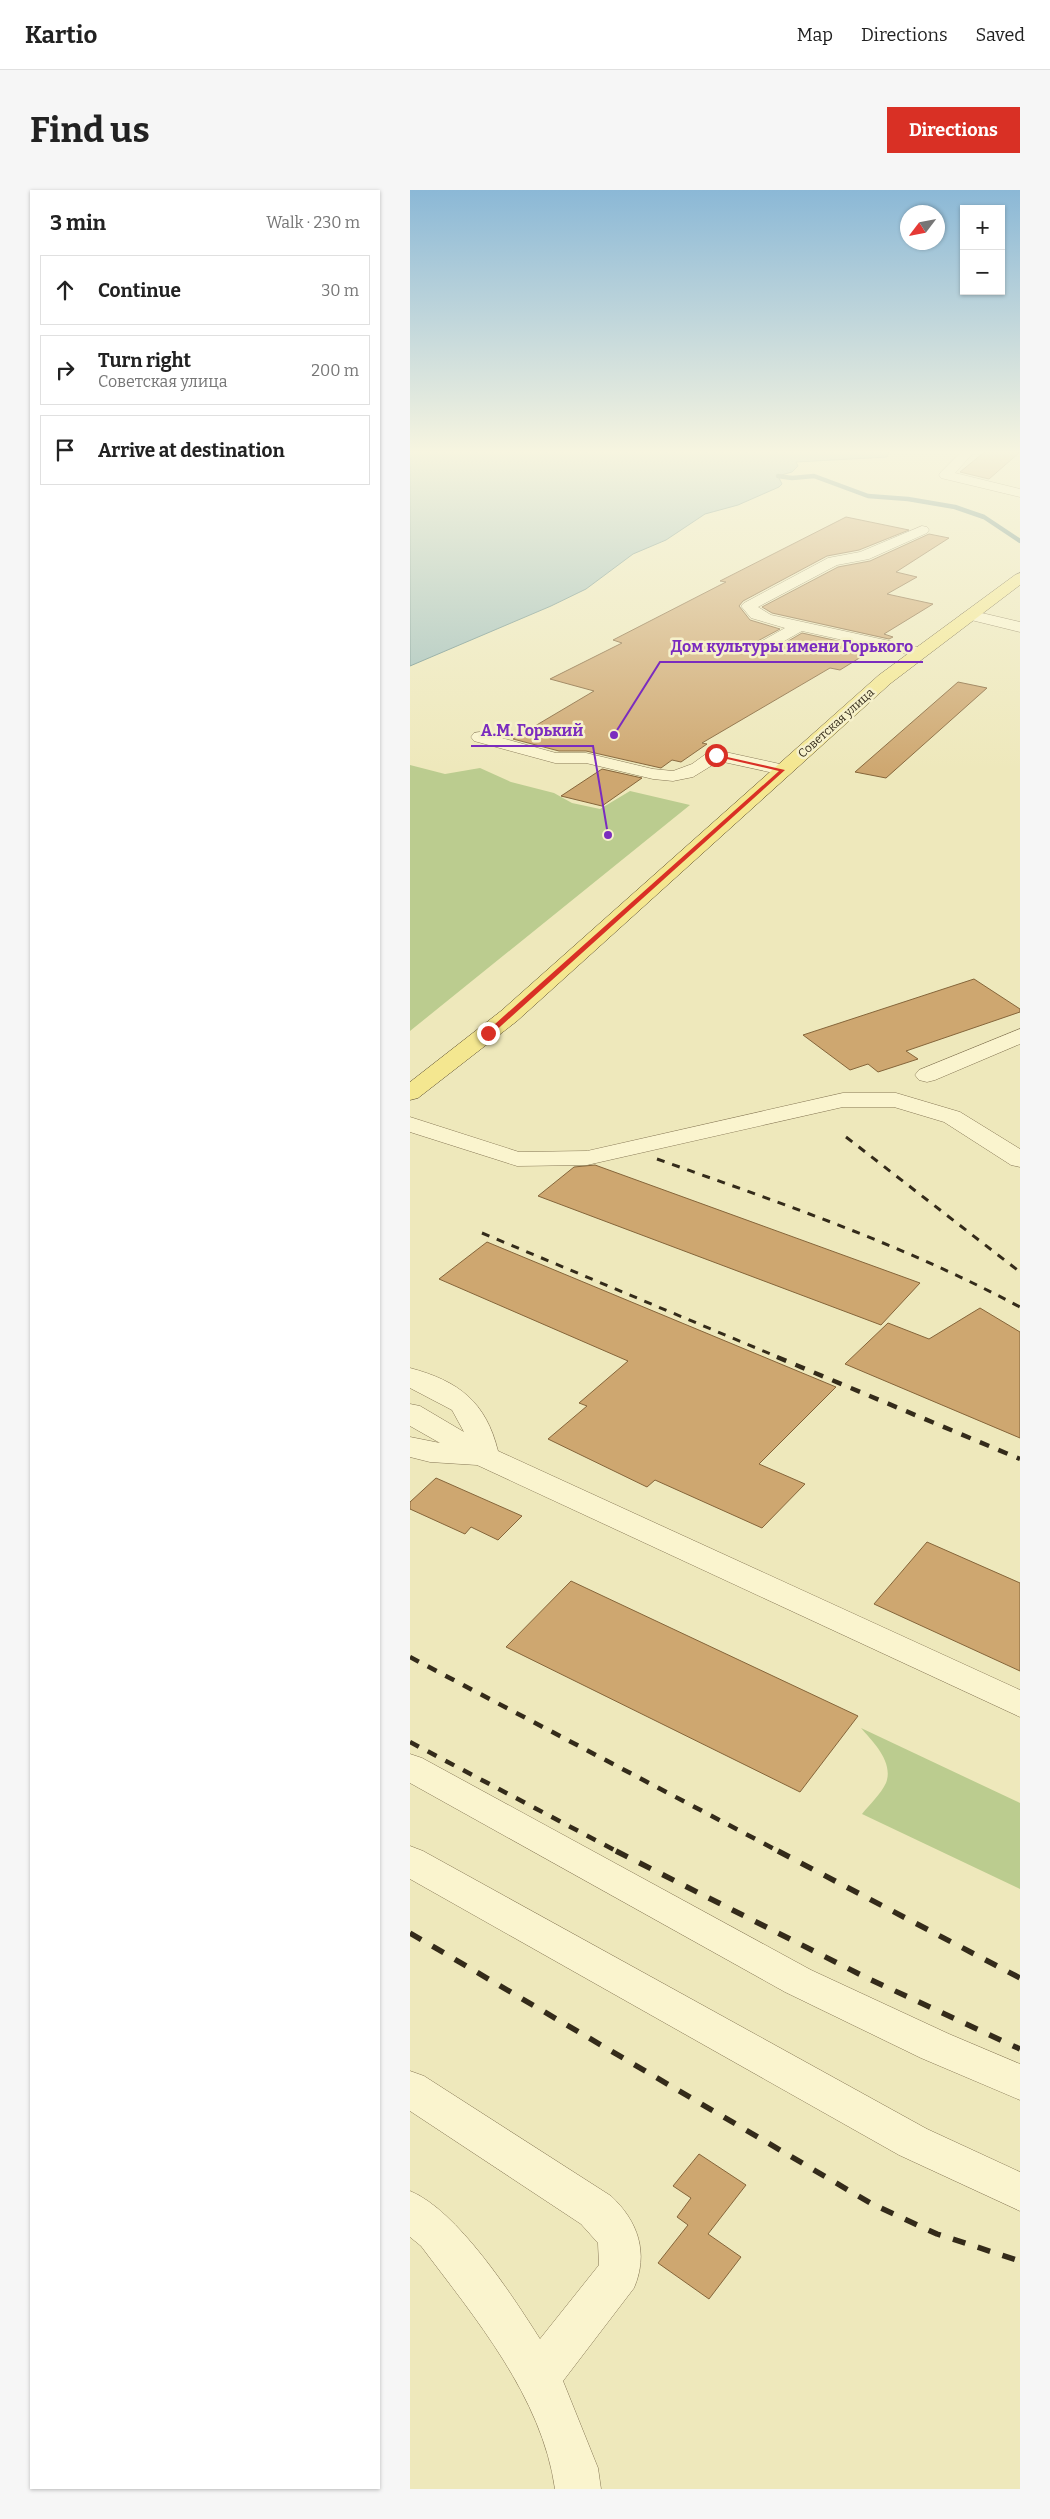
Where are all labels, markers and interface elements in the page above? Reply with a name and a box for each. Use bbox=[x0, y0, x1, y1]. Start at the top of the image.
text: Kartio bbox=[25, 21, 97, 49]
text: Map bbox=[797, 24, 833, 46]
text: Directions bbox=[861, 24, 948, 46]
text: Saved bbox=[976, 24, 1025, 46]
button: Directions bbox=[887, 107, 1020, 153]
text: Find us bbox=[30, 109, 150, 151]
north arrow bbox=[900, 205, 945, 250]
map controls bbox=[960, 205, 1005, 295]
button: + bbox=[960, 205, 1005, 250]
text: 3 min bbox=[50, 210, 106, 236]
text: Walk · 230 m bbox=[266, 213, 360, 232]
button: − bbox=[960, 250, 1005, 295]
icon: ahead bbox=[51, 276, 79, 304]
text: Continue bbox=[98, 279, 181, 302]
text: 30 m bbox=[321, 281, 359, 300]
text: Turn right bbox=[98, 349, 191, 372]
icon: right bbox=[51, 356, 79, 384]
text: 200 m bbox=[311, 361, 359, 380]
text: Советская улица bbox=[98, 372, 228, 391]
icon: arrive bbox=[51, 436, 79, 464]
text: Arrive at destination bbox=[98, 439, 285, 462]
callout: Дом культуры имени Горького bbox=[660, 631, 923, 662]
text: Дом культуры имени Горького bbox=[671, 637, 913, 656]
street label: Советская улица bbox=[795, 685, 877, 761]
callout: А.М. Горький bbox=[471, 715, 593, 746]
text: А.М. Горький bbox=[481, 721, 583, 740]
route start bbox=[705, 744, 728, 767]
route end bbox=[477, 1022, 500, 1045]

